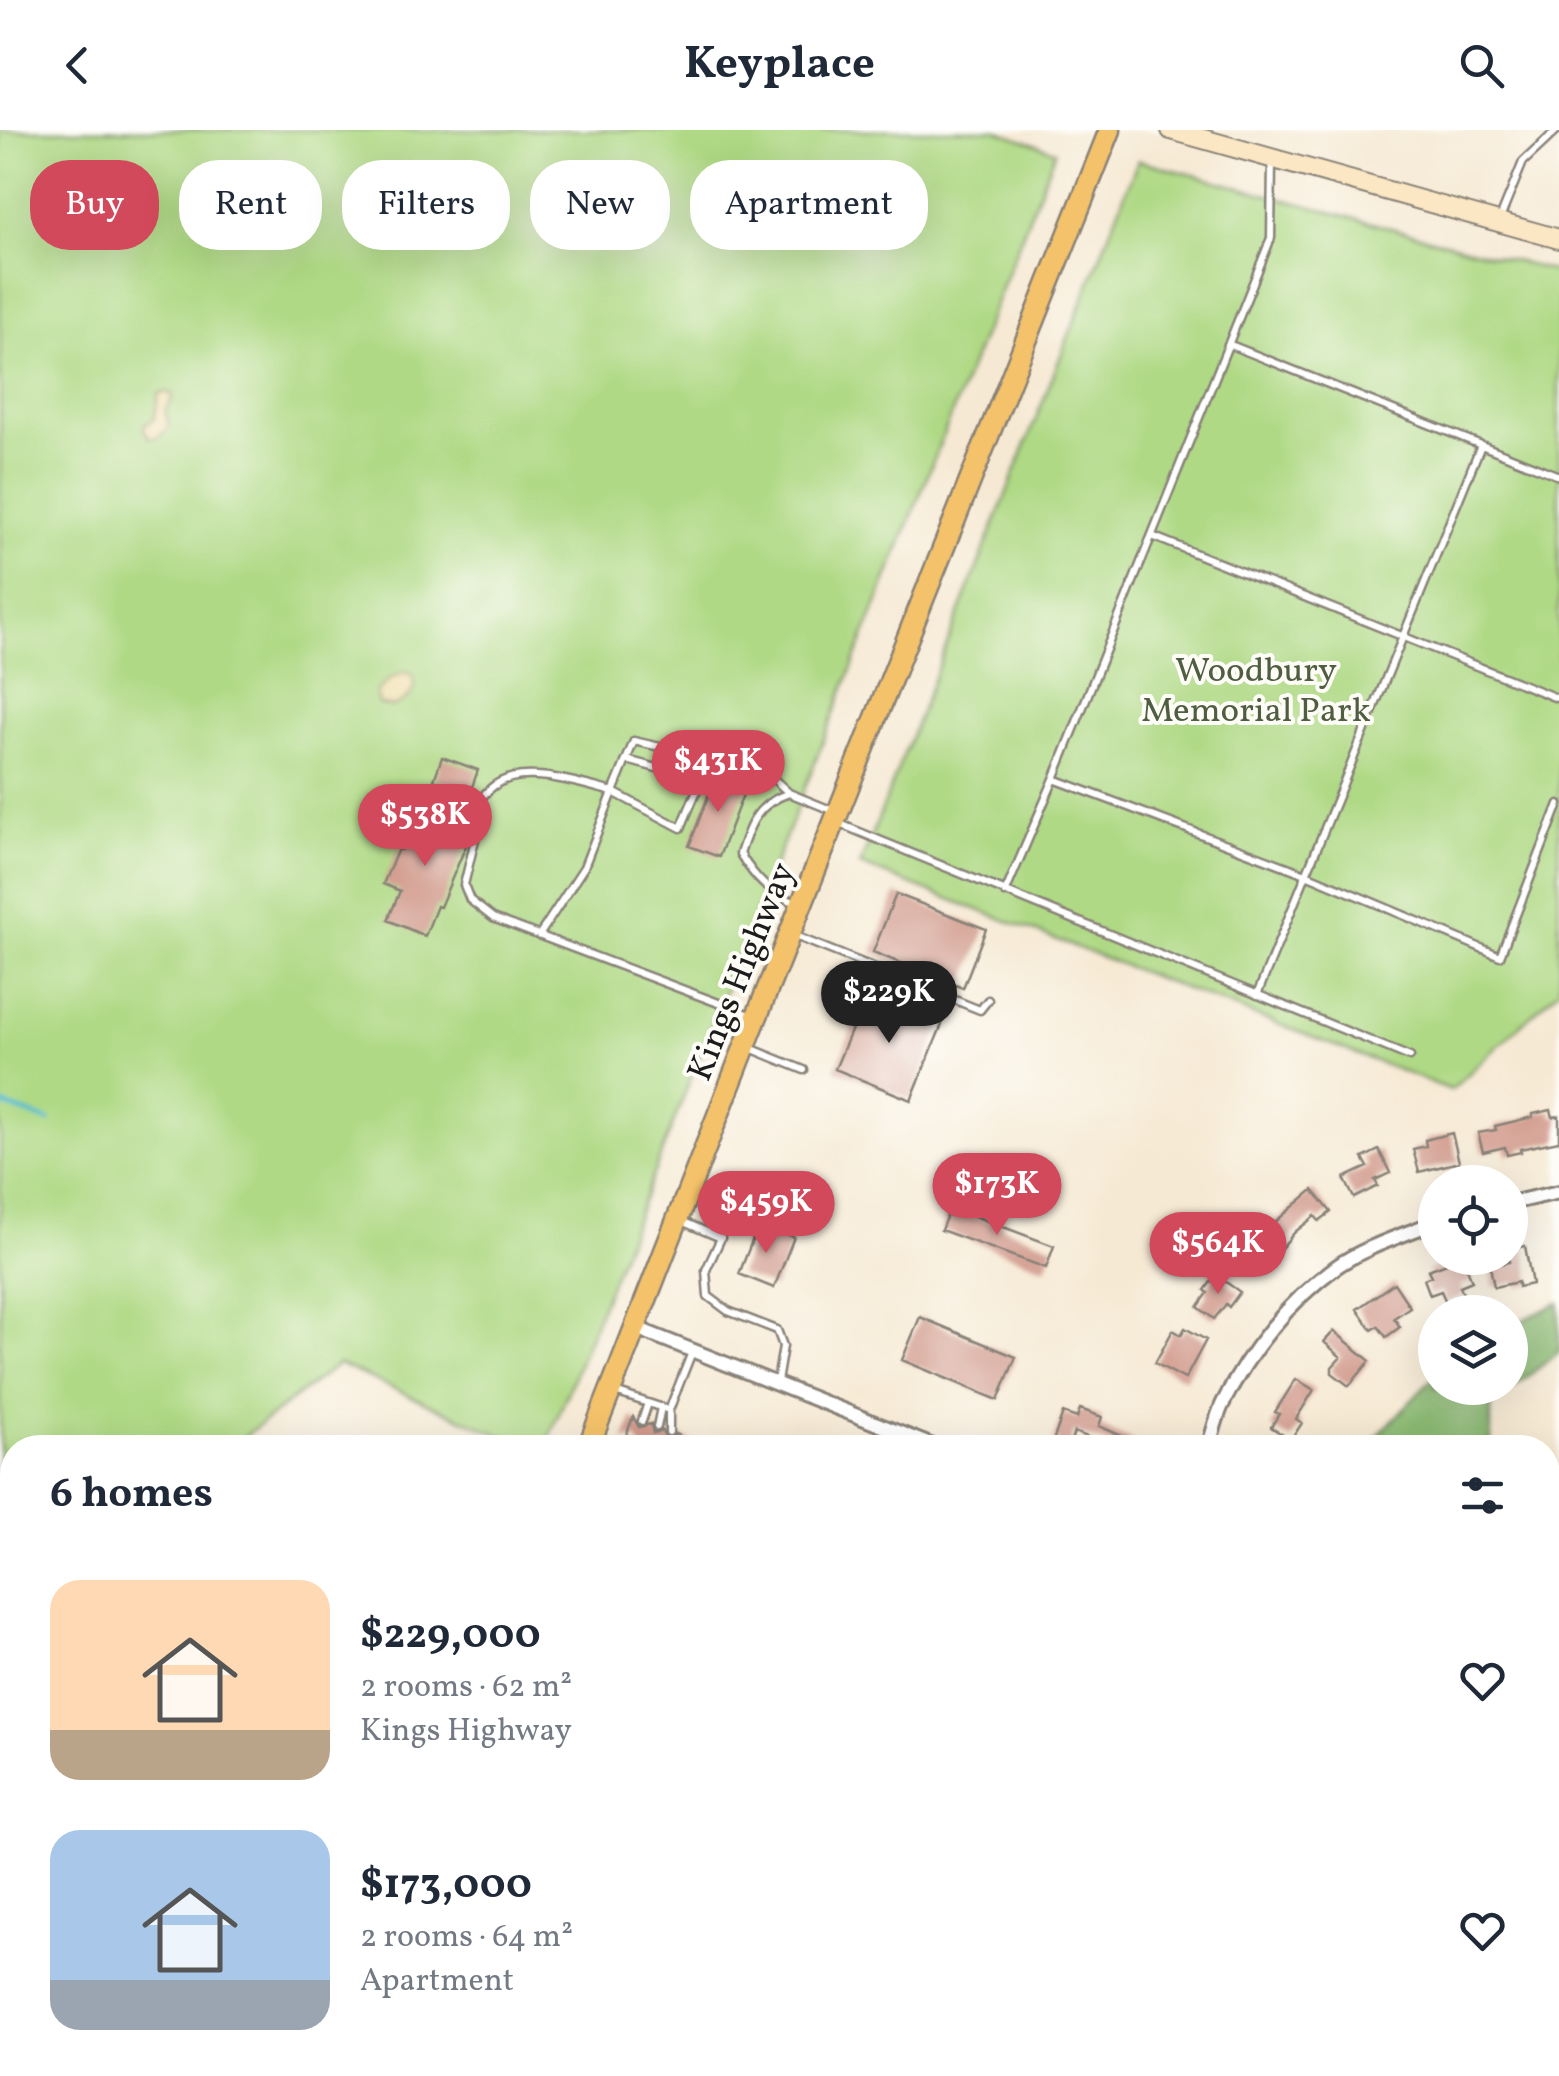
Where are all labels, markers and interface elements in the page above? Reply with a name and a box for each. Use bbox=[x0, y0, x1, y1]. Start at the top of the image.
text: Keyplace bbox=[684, 34, 875, 97]
icon: back bbox=[50, 38, 105, 93]
icon: search bbox=[1454, 38, 1509, 93]
chip: Buy bbox=[30, 160, 159, 250]
chip: Rent bbox=[179, 160, 322, 250]
chip: Filters bbox=[342, 160, 510, 250]
chip: New bbox=[530, 160, 670, 250]
chip: Apartment bbox=[690, 160, 928, 250]
park label: Woodbury Memorial Park bbox=[1141, 648, 1371, 736]
pin: $431K bbox=[648, 730, 788, 815]
text: $431K bbox=[674, 740, 762, 784]
pin: $538K bbox=[355, 784, 495, 869]
text: $538K bbox=[380, 794, 470, 838]
street label: Kings Highway bbox=[677, 856, 808, 1089]
pin: $229K bbox=[819, 961, 959, 1046]
text: $229K bbox=[843, 971, 935, 1015]
pin: $173K bbox=[927, 1153, 1067, 1238]
text: $173K bbox=[954, 1163, 1040, 1207]
map controls bbox=[1418, 1165, 1528, 1405]
button: locate bbox=[1418, 1165, 1528, 1275]
pin: $459K bbox=[696, 1171, 836, 1256]
text: $459K bbox=[720, 1181, 812, 1225]
pin: $564K bbox=[1148, 1212, 1288, 1297]
text: $564K bbox=[1172, 1222, 1264, 1266]
button: layers bbox=[1418, 1295, 1528, 1405]
text: 6 homes bbox=[50, 1466, 213, 1525]
icon: filters bbox=[1455, 1468, 1510, 1523]
text: $229,000 bbox=[360, 1607, 541, 1666]
icon: home bbox=[130, 1620, 250, 1740]
icon: heart bbox=[1455, 1653, 1510, 1708]
text: 2 rooms · 62 m² bbox=[360, 1666, 572, 1710]
text: Kings Highway bbox=[360, 1710, 572, 1754]
text: $173,000 bbox=[360, 1857, 532, 1916]
icon: home bbox=[130, 1870, 250, 1990]
icon: heart bbox=[1455, 1903, 1510, 1958]
text: 2 rooms · 64 m² bbox=[360, 1916, 573, 1960]
text: Apartment bbox=[360, 1960, 514, 2004]

